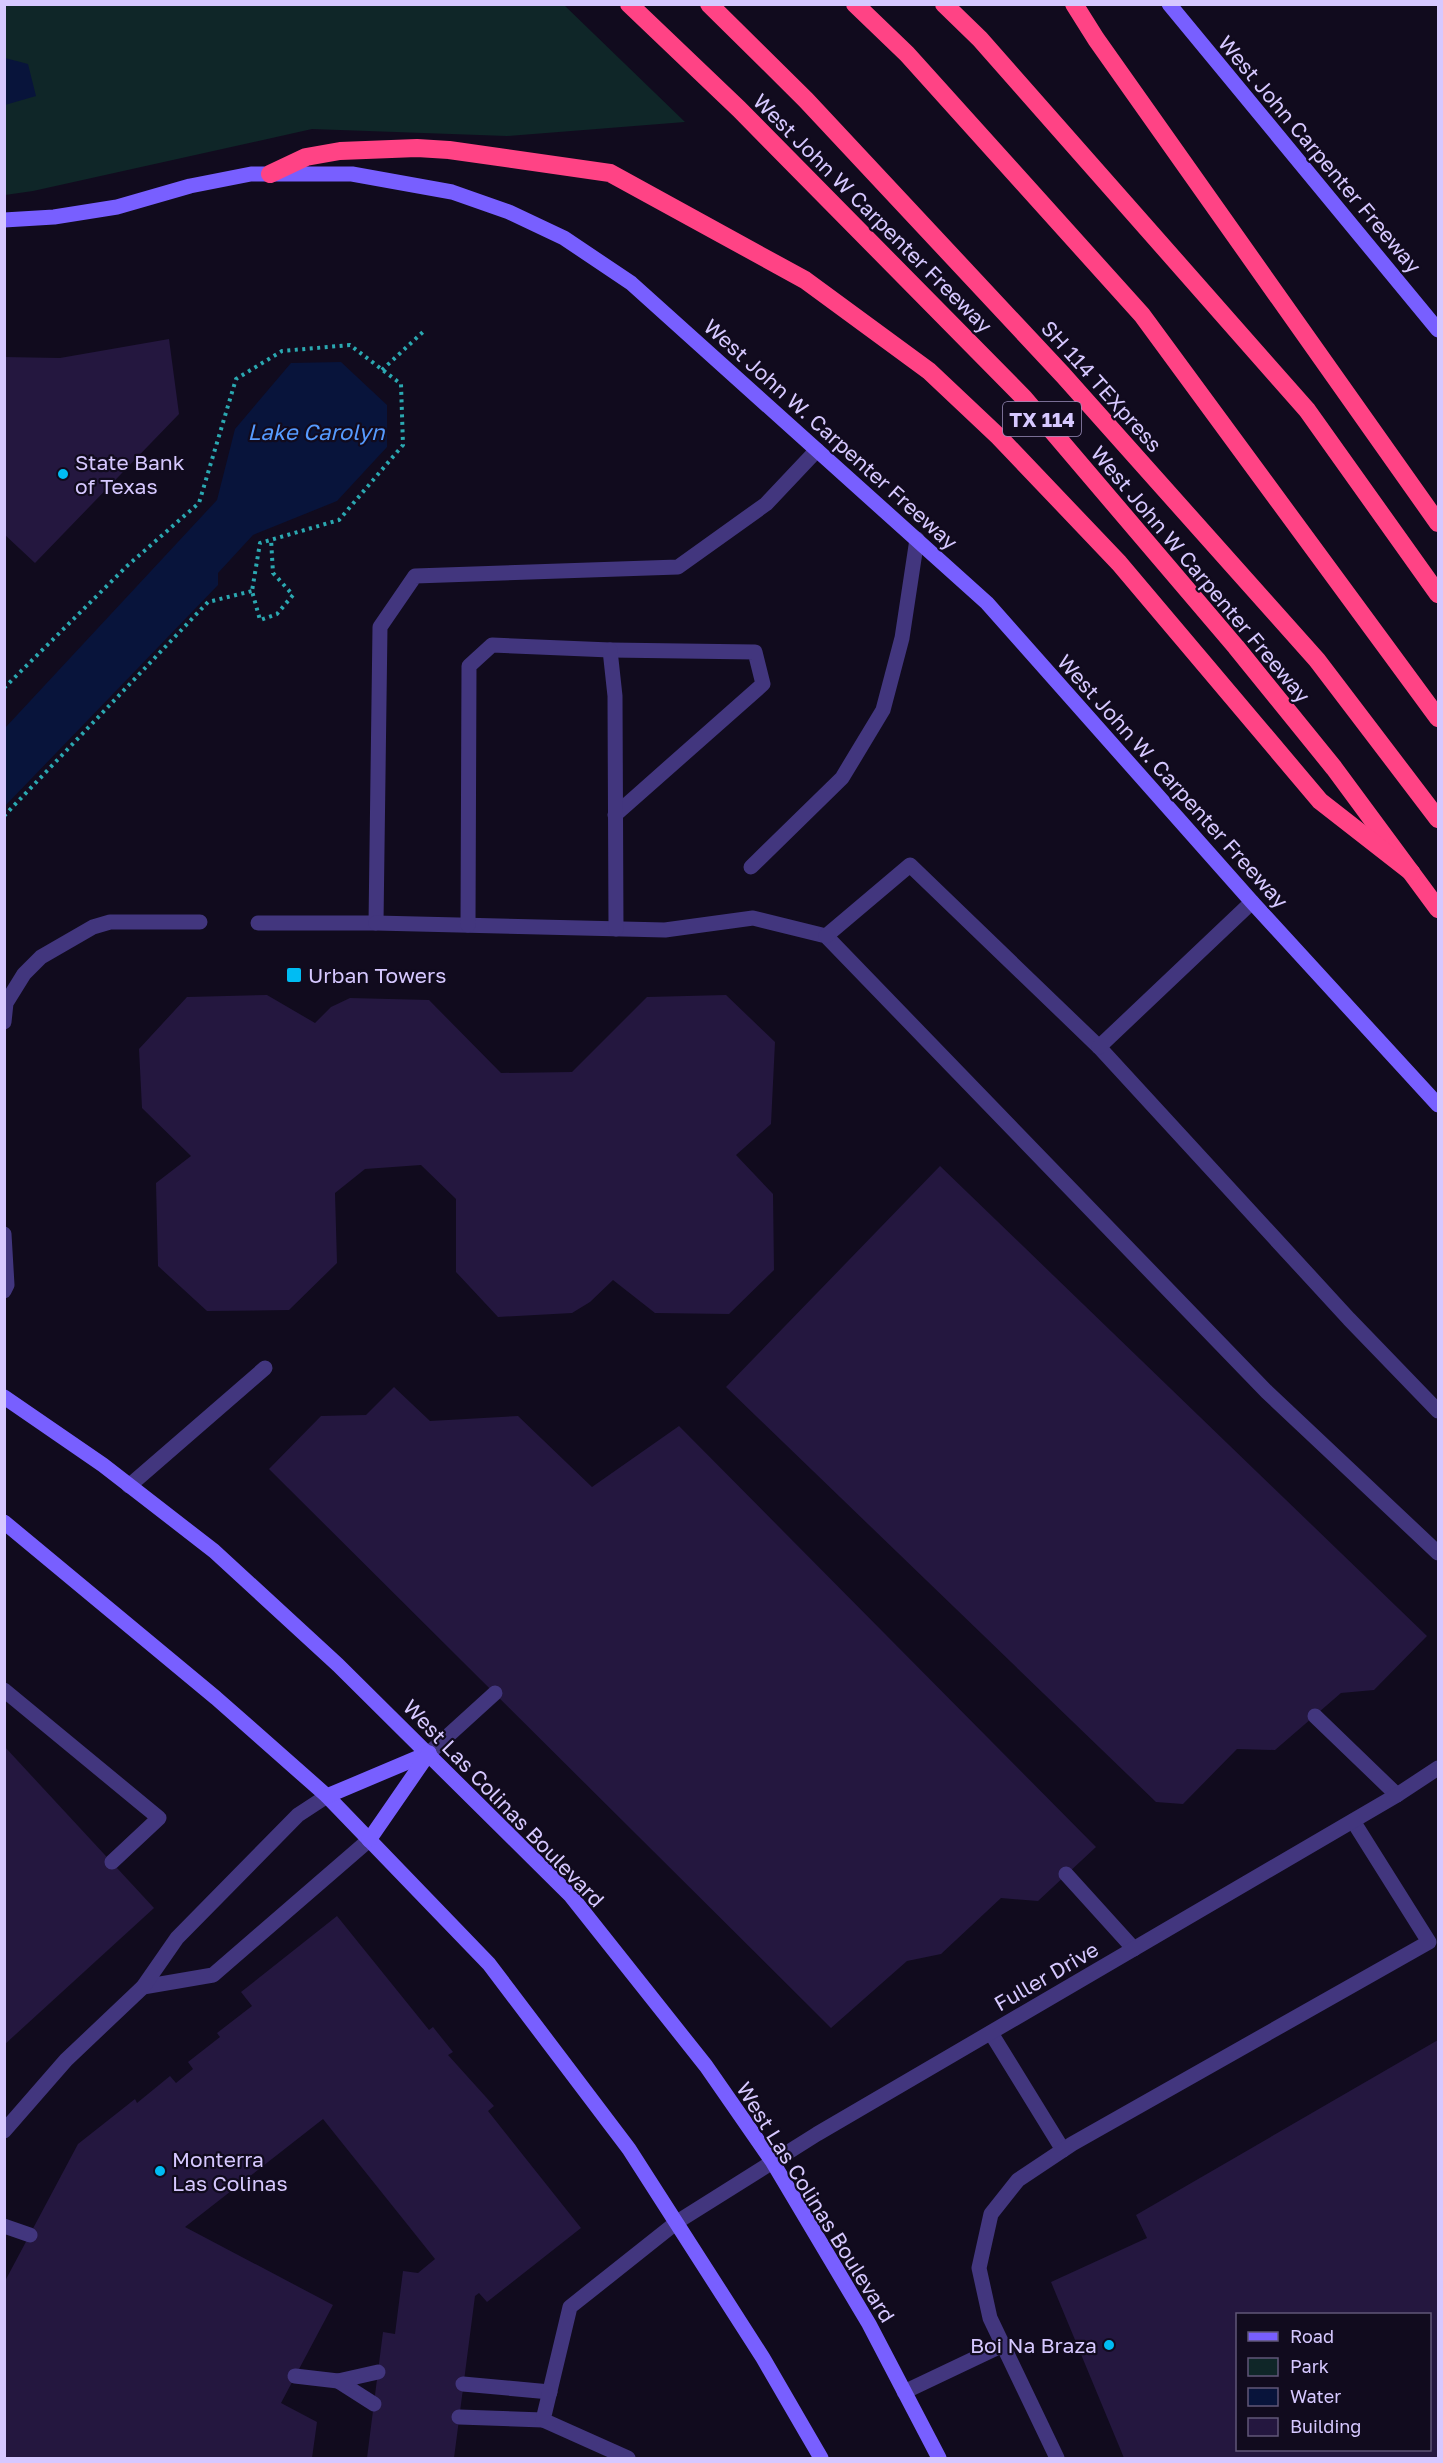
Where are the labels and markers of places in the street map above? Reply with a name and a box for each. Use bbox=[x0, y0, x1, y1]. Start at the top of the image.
place label: State Bank of Texas bbox=[75, 449, 185, 499]
marker: State Bank of Texas bbox=[56, 467, 70, 481]
place label: Urban Towers bbox=[308, 962, 446, 988]
marker: Urban Towers bbox=[285, 966, 303, 984]
place label: Monterra Las Colinas bbox=[172, 2146, 288, 2196]
marker: Monterra Las Colinas bbox=[153, 2164, 167, 2178]
place label: Boi Na Braza bbox=[970, 2332, 1097, 2358]
marker: Boi Na Braza bbox=[1102, 2338, 1116, 2352]

